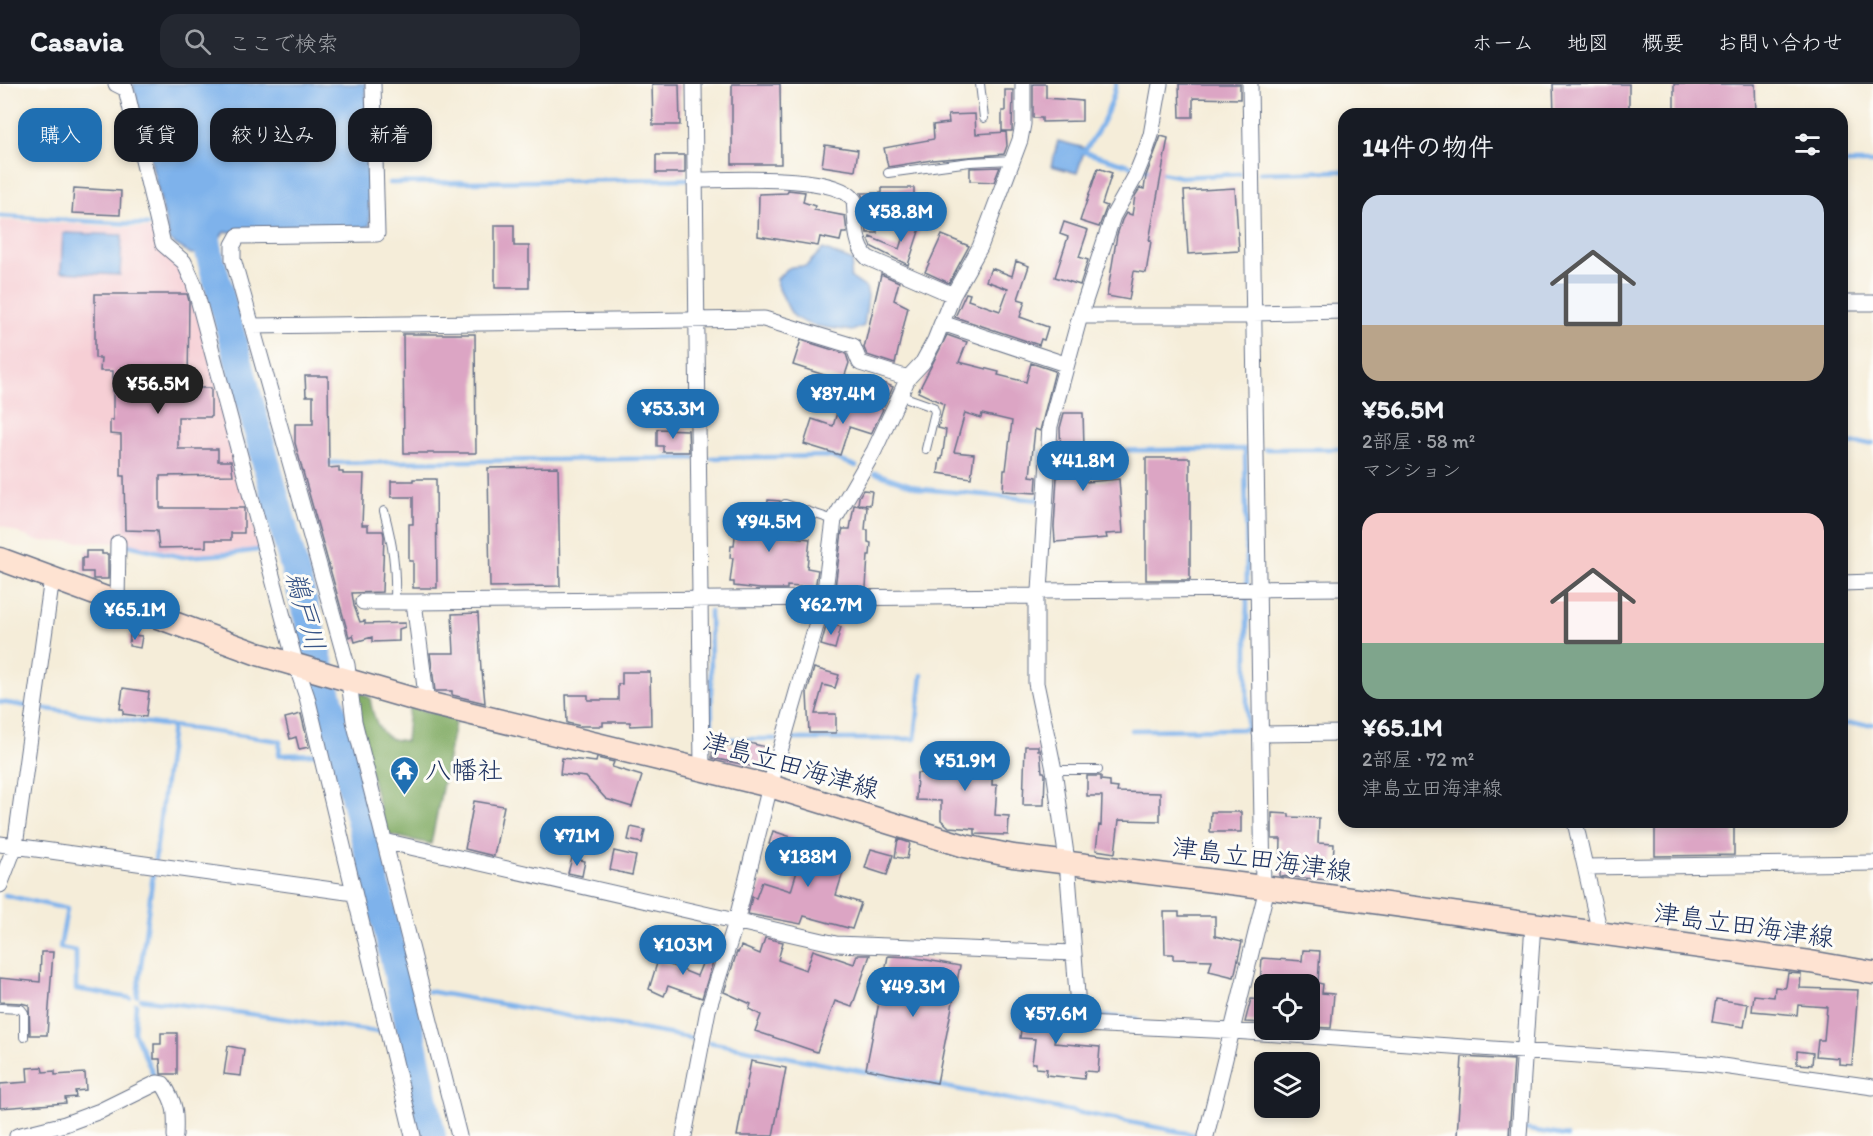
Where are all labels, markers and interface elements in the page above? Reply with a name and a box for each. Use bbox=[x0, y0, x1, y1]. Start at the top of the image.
search box bbox=[160, 14, 580, 68]
text: Casavia bbox=[30, 24, 124, 58]
icon: search bbox=[181, 25, 214, 58]
text: ここで検索 bbox=[229, 30, 339, 57]
text: ホーム bbox=[1472, 30, 1534, 55]
text: 地図 bbox=[1567, 30, 1609, 55]
text: 概要 bbox=[1642, 30, 1684, 55]
text: お問い合わせ bbox=[1717, 30, 1843, 55]
chip: 購入 bbox=[18, 108, 102, 162]
chip: 賃貸 bbox=[114, 108, 198, 162]
chip: 絞り込み bbox=[210, 108, 336, 162]
chip: 新着 bbox=[348, 108, 432, 162]
icon: filters bbox=[1791, 128, 1824, 161]
text: 14件の物件 bbox=[1362, 131, 1494, 163]
pin: ¥58.8M bbox=[852, 192, 950, 243]
text: ¥58.8M bbox=[869, 199, 933, 223]
icon: home bbox=[1539, 234, 1647, 342]
pin: ¥56.5M bbox=[109, 364, 207, 415]
text: ¥56.5M bbox=[126, 371, 190, 395]
pin: ¥87.4M bbox=[794, 374, 892, 425]
text: ¥87.4M bbox=[811, 381, 875, 405]
pin: ¥53.3M bbox=[624, 389, 722, 440]
text: ¥56.5M bbox=[1362, 393, 1444, 425]
text: ¥53.3M bbox=[641, 396, 705, 420]
text: 2部屋 · 58 m² bbox=[1362, 429, 1475, 453]
pin: ¥41.8M bbox=[1034, 441, 1132, 492]
text: ¥41.8M bbox=[1051, 448, 1115, 472]
text: マンション bbox=[1362, 458, 1461, 482]
pin: ¥94.5M bbox=[720, 502, 818, 553]
text: ¥94.5M bbox=[737, 509, 801, 533]
icon: home bbox=[1539, 552, 1647, 660]
water label: 鵜戸川 bbox=[280, 568, 332, 654]
pin: ¥62.7M bbox=[782, 585, 880, 636]
pin: ¥65.1M bbox=[86, 590, 184, 641]
text: ¥62.7M bbox=[800, 592, 862, 616]
text: ¥65.1M bbox=[104, 597, 166, 621]
text: ¥65.1M bbox=[1362, 711, 1443, 743]
street label: 津島立田海津線 bbox=[699, 725, 883, 805]
pin: ¥51.9M bbox=[916, 741, 1014, 792]
text: 2部屋 · 72 m² bbox=[1362, 747, 1474, 771]
text: ¥51.9M bbox=[934, 748, 996, 772]
temple icon: 八幡社 bbox=[388, 754, 420, 796]
place label: 八幡社 bbox=[425, 754, 503, 786]
text: 津島立田海津線 bbox=[1362, 776, 1502, 800]
pin: ¥71M bbox=[541, 816, 613, 867]
text: ¥71M bbox=[554, 823, 600, 847]
street label: 津島立田海津線 bbox=[1170, 830, 1354, 888]
pin: ¥188M bbox=[766, 837, 850, 888]
text: ¥188M bbox=[779, 844, 837, 868]
street label: 津島立田海津線 bbox=[1652, 896, 1836, 954]
pin: ¥103M bbox=[641, 925, 725, 976]
text: ¥103M bbox=[653, 932, 713, 956]
pin: ¥49.3M bbox=[864, 967, 962, 1018]
text: ¥49.3M bbox=[880, 974, 946, 998]
map controls bbox=[1254, 974, 1320, 1118]
button: locate bbox=[1254, 974, 1320, 1040]
pin: ¥57.6M bbox=[1007, 994, 1105, 1045]
text: ¥57.6M bbox=[1025, 1001, 1087, 1025]
button: layers bbox=[1254, 1052, 1320, 1118]

